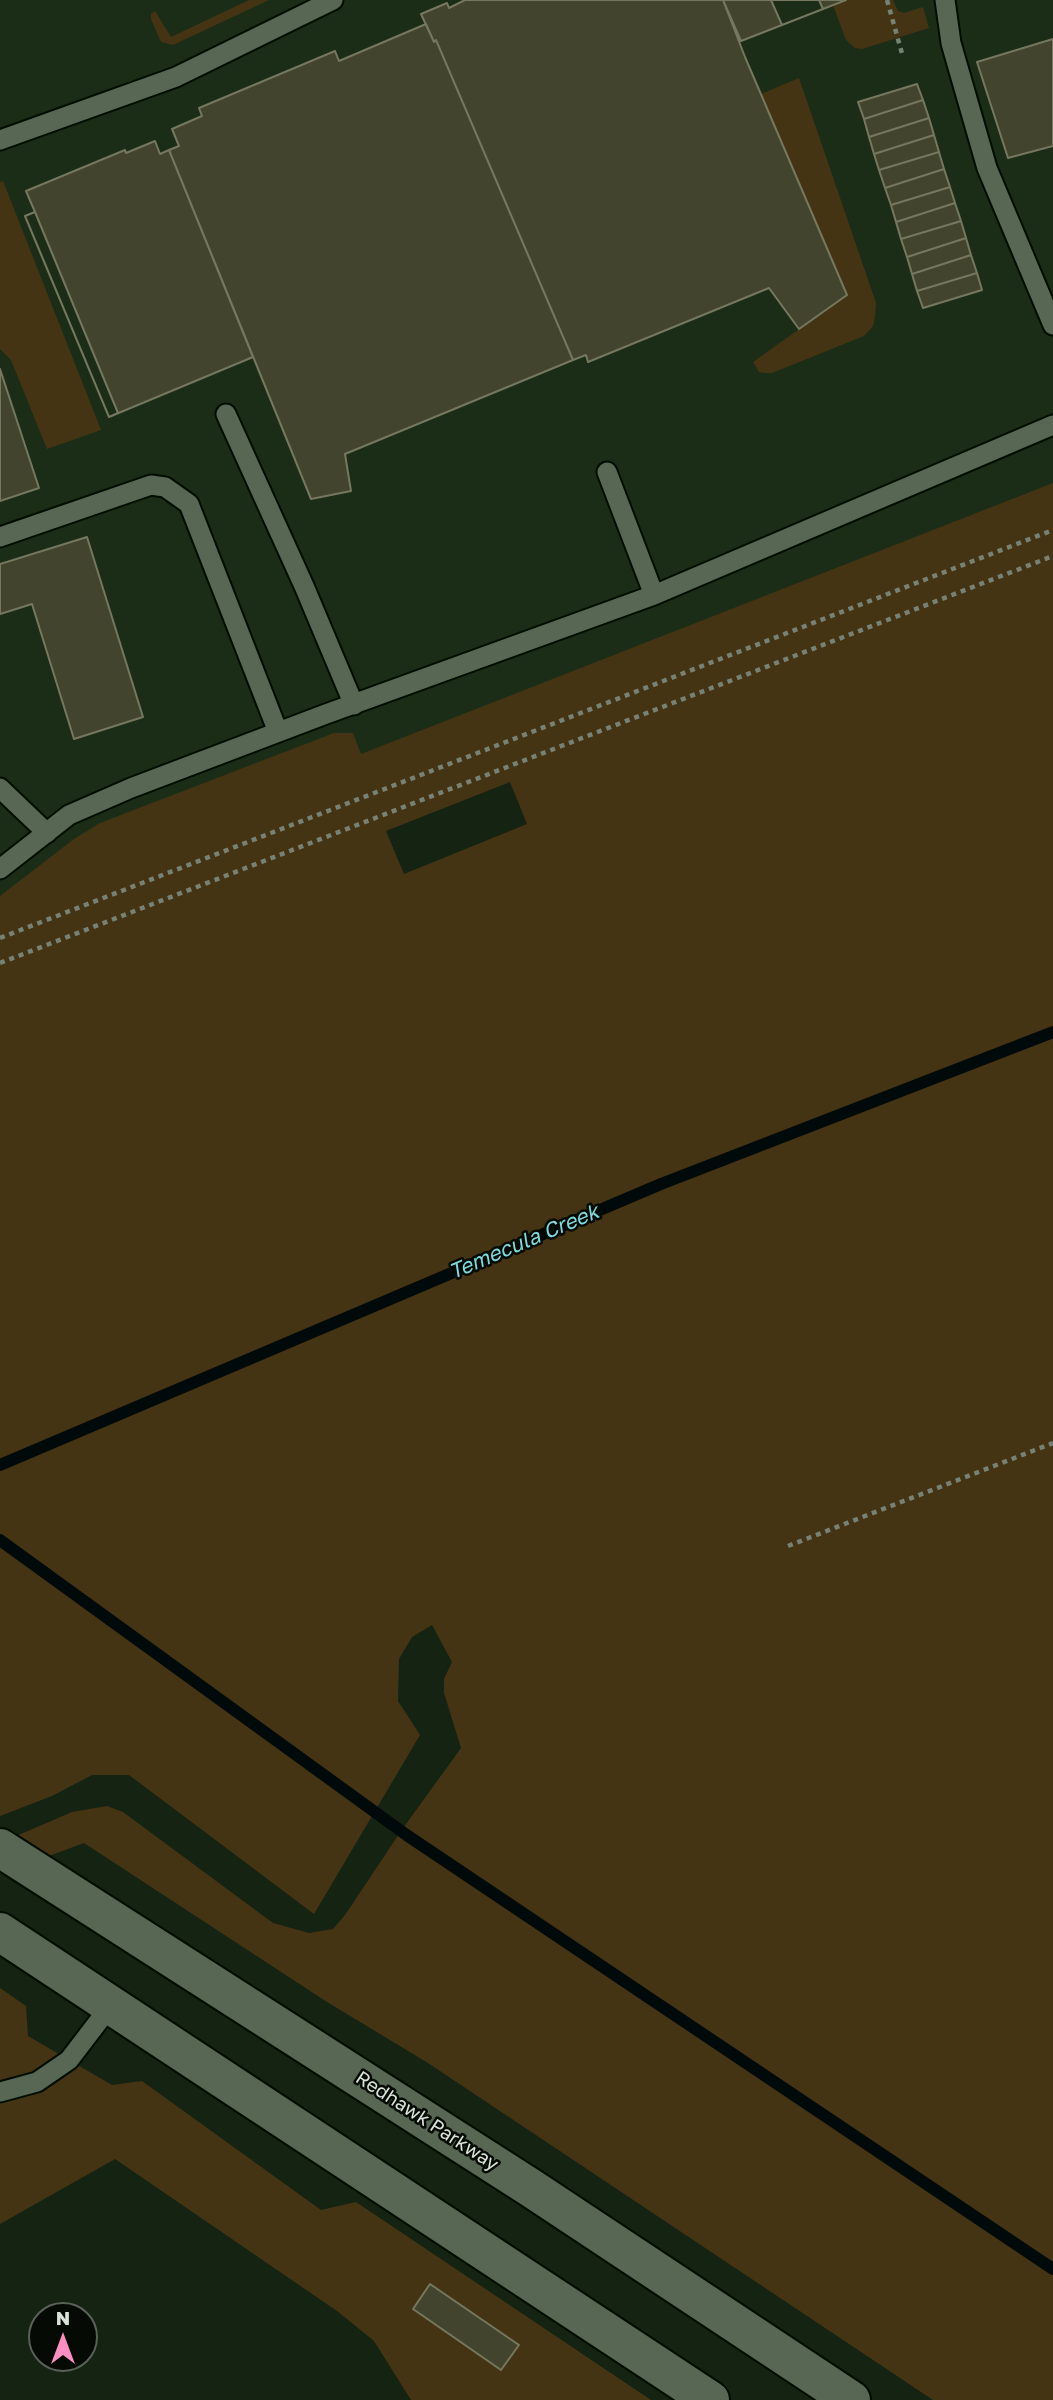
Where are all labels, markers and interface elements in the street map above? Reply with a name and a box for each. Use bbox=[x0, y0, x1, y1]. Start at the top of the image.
water label: Temecula Creek bbox=[445, 1199, 603, 1285]
street label: Redhawk Parkway bbox=[351, 2066, 503, 2176]
north arrow bbox=[28, 2302, 98, 2372]
text: N bbox=[56, 2306, 70, 2329]

